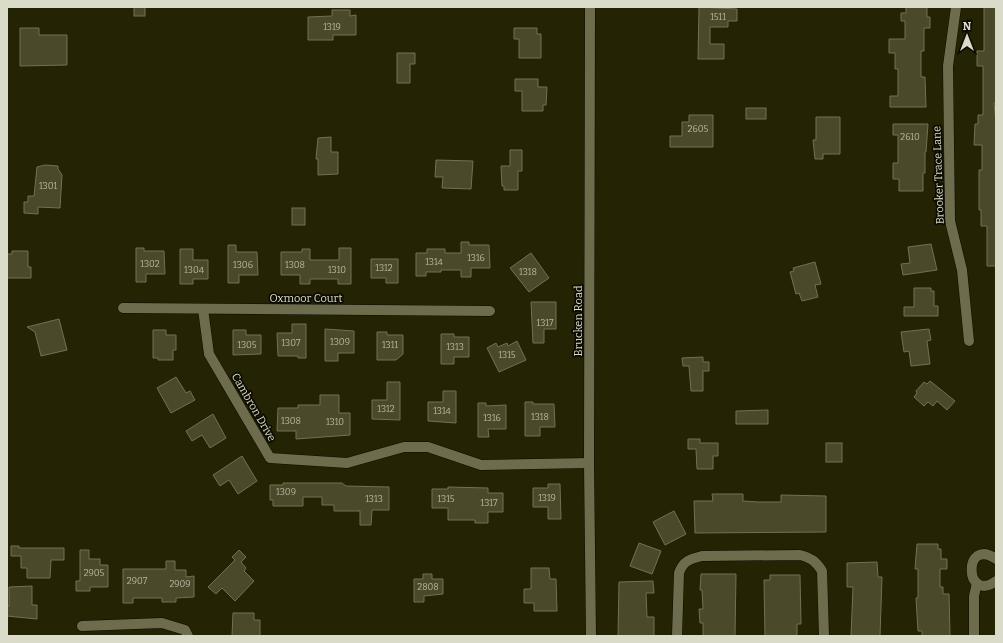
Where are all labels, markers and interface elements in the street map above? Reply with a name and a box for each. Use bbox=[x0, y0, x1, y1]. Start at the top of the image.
house number: 1511 bbox=[710, 12, 726, 22]
north arrow bbox=[947, 16, 987, 56]
text: N bbox=[963, 20, 972, 33]
house number: 1319 bbox=[323, 22, 341, 32]
house number: 2605 bbox=[688, 124, 709, 134]
street label: Brooker Trace Lane bbox=[930, 126, 947, 224]
house number: 2610 bbox=[900, 132, 920, 142]
house number: 1301 bbox=[39, 181, 57, 191]
house number: 1316 bbox=[467, 253, 485, 263]
house number: 1314 bbox=[425, 257, 444, 267]
house number: 1302 bbox=[140, 259, 160, 269]
house number: 1306 bbox=[233, 260, 253, 270]
house number: 1308 bbox=[285, 260, 305, 270]
house number: 1312 bbox=[375, 263, 393, 273]
house number: 1304 bbox=[184, 265, 205, 275]
house number: 1310 bbox=[328, 265, 346, 275]
house number: 1318 bbox=[519, 267, 537, 277]
street label: Brucken Road bbox=[572, 285, 585, 356]
street label: Oxmoor Court bbox=[270, 292, 342, 305]
house number: 1317 bbox=[537, 318, 554, 328]
house number: 1309 bbox=[330, 337, 350, 347]
house number: 1307 bbox=[281, 338, 301, 348]
house number: 1305 bbox=[237, 340, 257, 350]
house number: 1311 bbox=[382, 340, 398, 350]
house number: 1313 bbox=[446, 342, 464, 352]
house number: 1315 bbox=[498, 350, 516, 360]
street label: Cambron Drive bbox=[229, 371, 278, 444]
house number: 1312 bbox=[377, 404, 395, 414]
house number: 1314 bbox=[433, 406, 452, 416]
house number: 1318 bbox=[531, 412, 549, 422]
house number: 1316 bbox=[483, 413, 501, 423]
house number: 1308 bbox=[281, 416, 301, 426]
house number: 1310 bbox=[326, 417, 344, 427]
house number: 1309 bbox=[276, 487, 296, 497]
house number: 1319 bbox=[538, 493, 556, 503]
house number: 1313 bbox=[365, 494, 383, 504]
house number: 1315 bbox=[437, 494, 455, 504]
house number: 1317 bbox=[481, 498, 498, 508]
house number: 2905 bbox=[84, 568, 105, 578]
house number: 2907 bbox=[127, 576, 148, 586]
house number: 2909 bbox=[169, 579, 191, 589]
house number: 2808 bbox=[417, 582, 439, 592]

